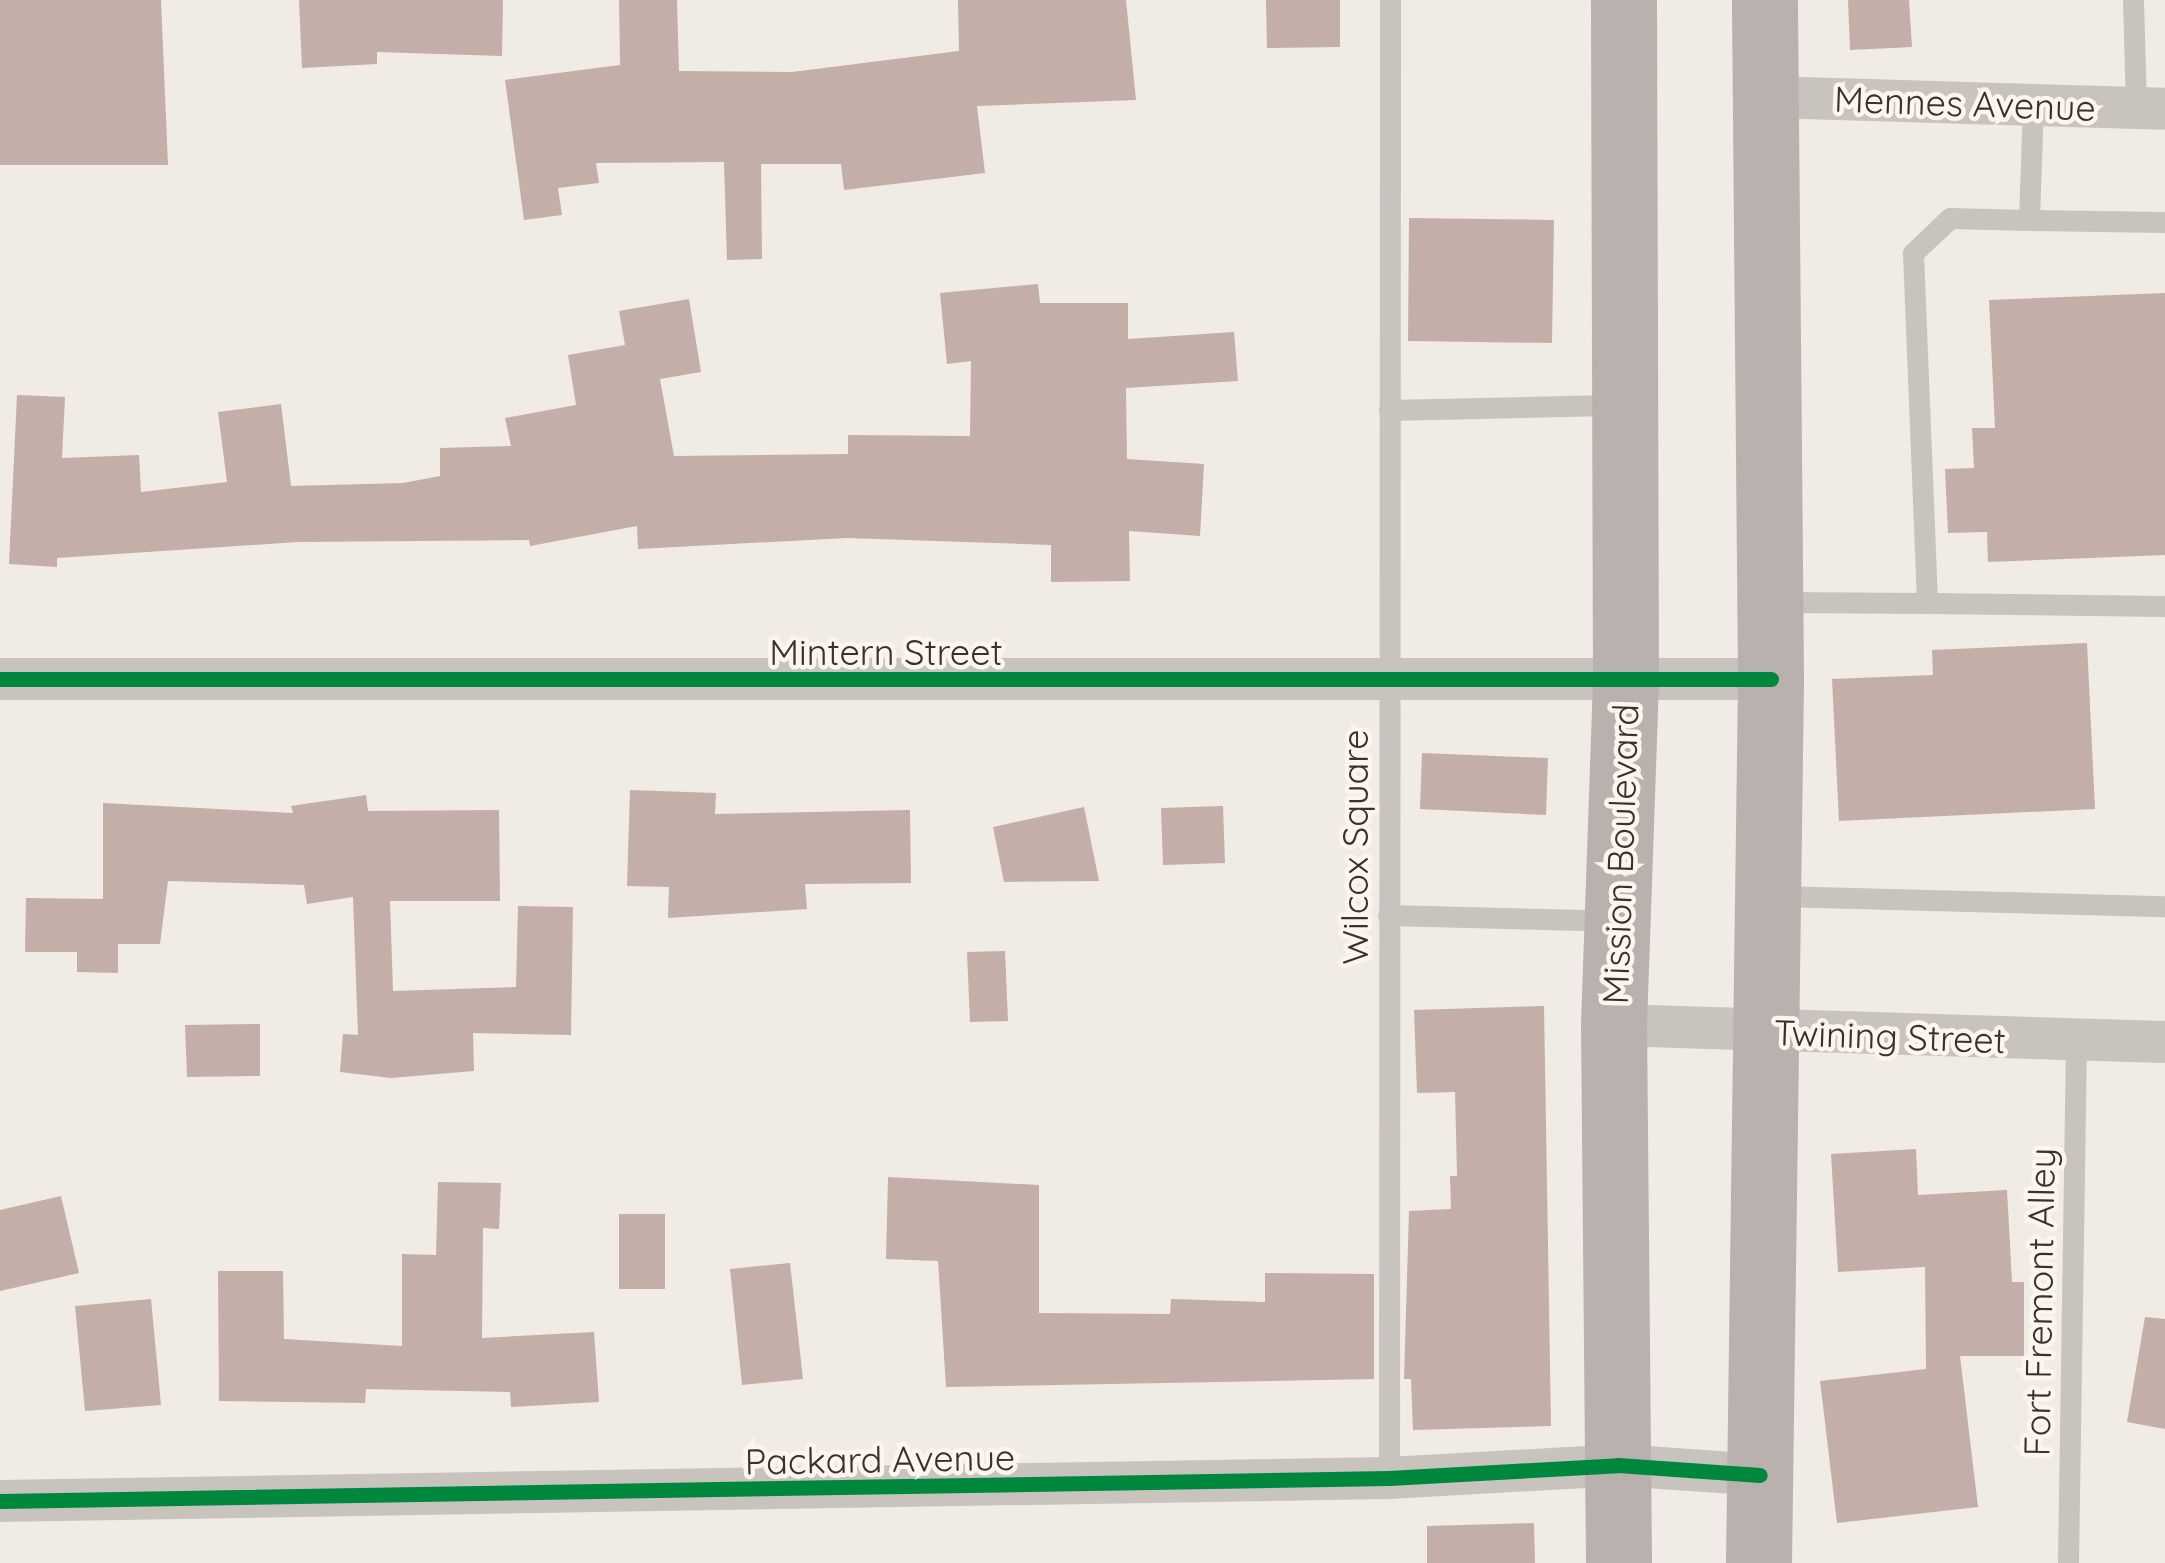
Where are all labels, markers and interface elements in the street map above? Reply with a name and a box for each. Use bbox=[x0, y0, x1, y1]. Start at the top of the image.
street label: Mennes Avenue bbox=[1833, 77, 2097, 129]
street label: Mintern Street bbox=[769, 630, 1003, 674]
street label: Mission Boulevard bbox=[1593, 703, 1647, 1005]
street label: Wilcox Square bbox=[1333, 729, 1377, 965]
street label: Twining Street bbox=[1773, 1010, 2007, 1062]
street label: Fort Fremont Alley bbox=[2015, 1147, 2063, 1457]
street label: Packard Avenue bbox=[744, 1435, 1016, 1483]

